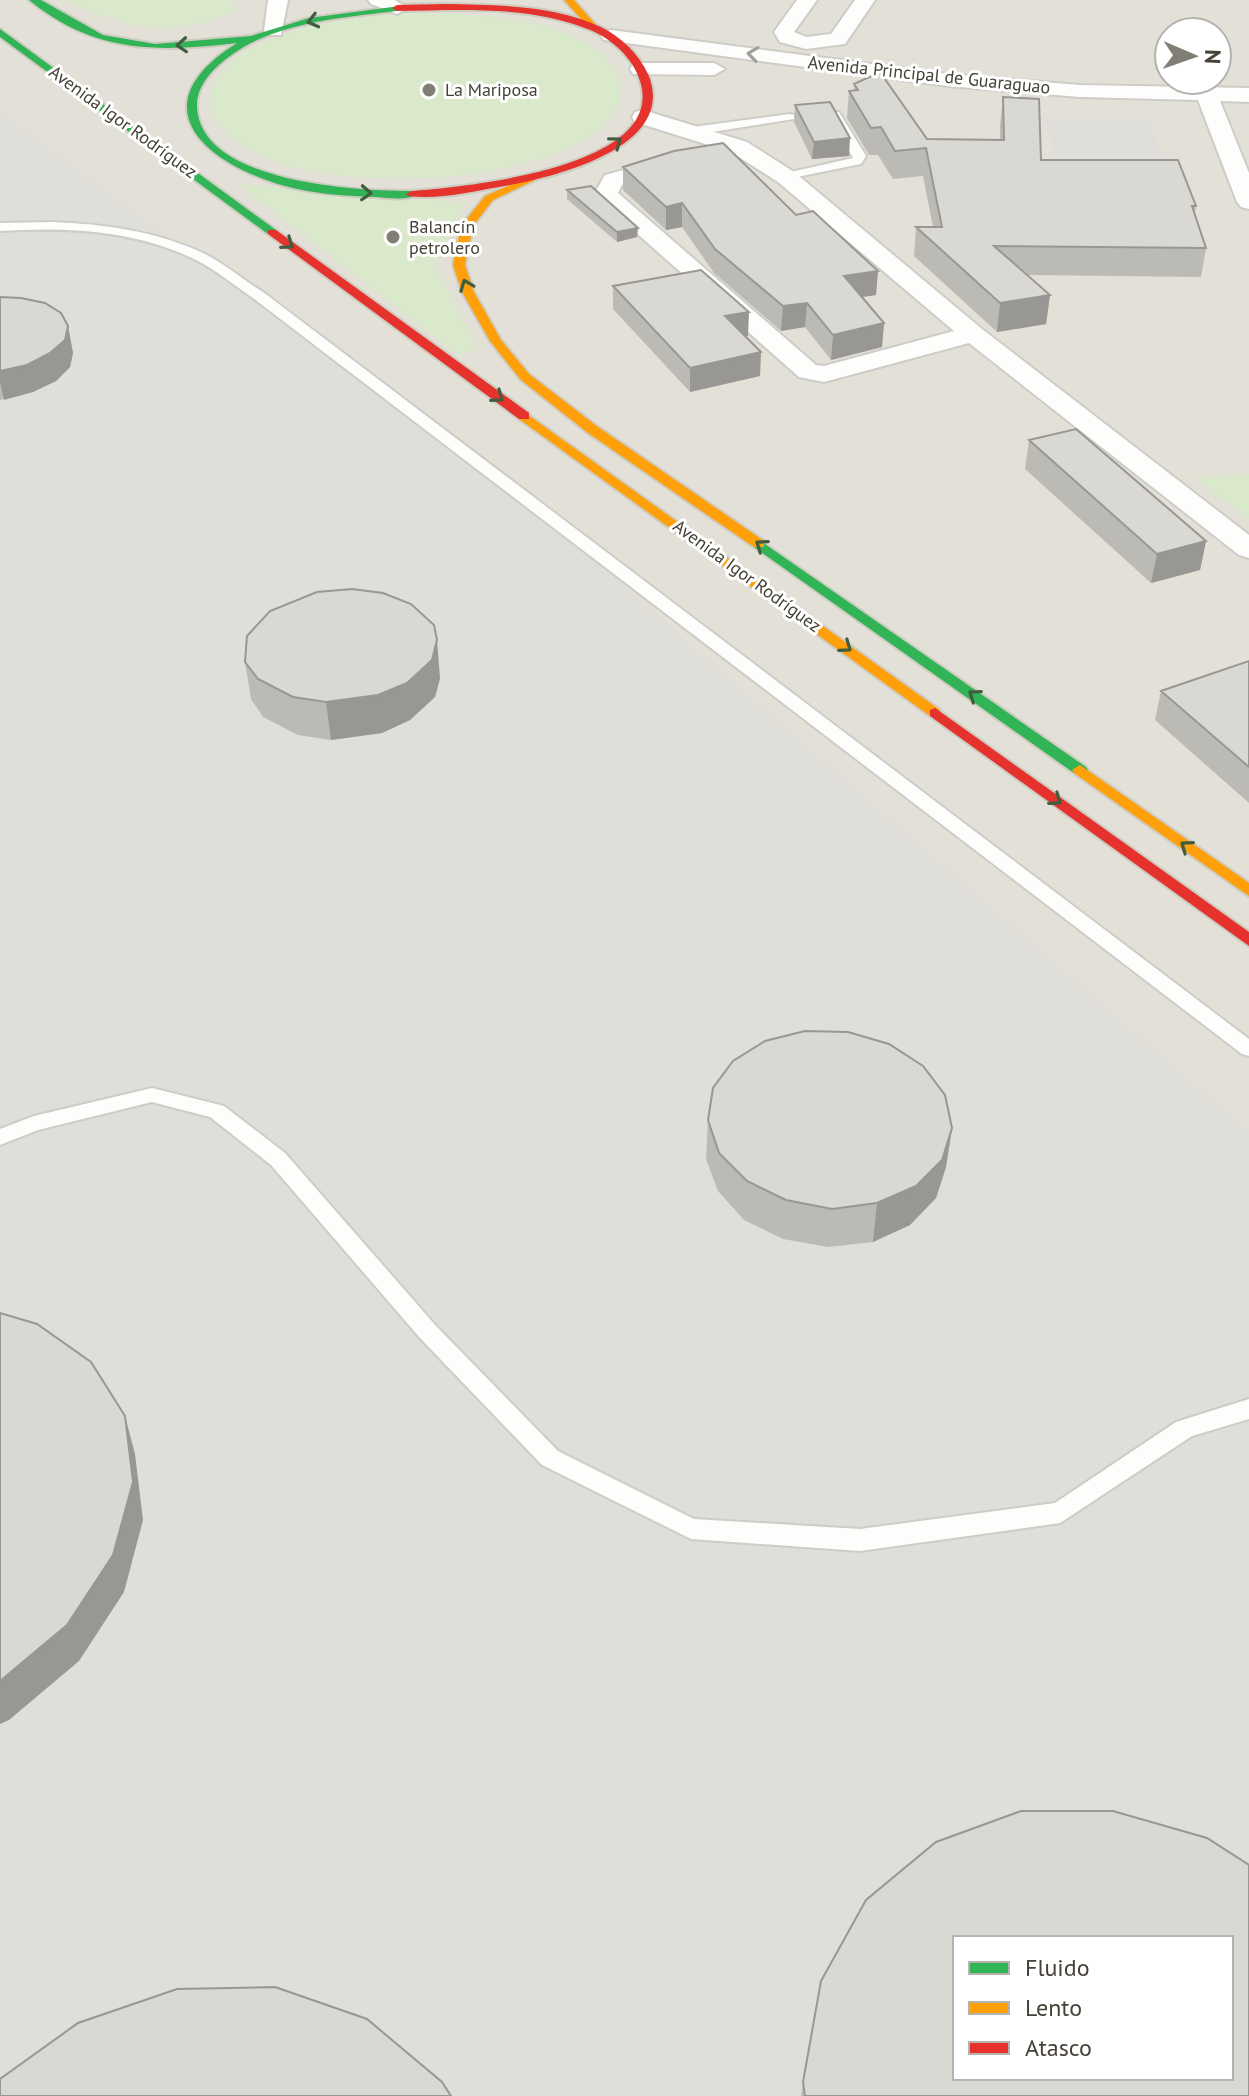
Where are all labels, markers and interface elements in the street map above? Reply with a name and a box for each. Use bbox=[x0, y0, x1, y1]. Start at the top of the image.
one-way arrow bbox=[307, 12, 321, 29]
north arrow bbox=[1153, 16, 1233, 96]
one-way arrow bbox=[175, 36, 188, 53]
one-way arrow bbox=[746, 46, 760, 63]
text: N bbox=[1199, 49, 1227, 64]
street label: Avenida Principal de Guaraguao bbox=[807, 50, 1051, 99]
street label: Avenida Igor Rodríguez bbox=[45, 60, 202, 183]
place label: La Mariposa bbox=[445, 78, 538, 101]
marker: La Mariposa bbox=[420, 81, 438, 99]
one-way arrow bbox=[607, 138, 622, 152]
one-way arrow bbox=[360, 184, 373, 201]
place label: Balancín petrolero bbox=[409, 215, 480, 259]
marker: Balancín petrolero bbox=[384, 228, 402, 246]
one-way arrow bbox=[280, 234, 294, 249]
one-way arrow bbox=[459, 279, 476, 293]
one-way arrow bbox=[490, 387, 504, 402]
street label: Avenida Igor Rodríguez bbox=[669, 514, 826, 637]
one-way arrow bbox=[756, 540, 770, 555]
one-way arrow bbox=[837, 637, 851, 652]
one-way arrow bbox=[968, 690, 982, 705]
one-way arrow bbox=[1048, 790, 1062, 804]
one-way arrow bbox=[1180, 841, 1194, 856]
legend bbox=[953, 1936, 1233, 2080]
text: Fluido bbox=[1025, 1952, 1090, 1983]
text: Lento bbox=[1025, 1992, 1082, 2023]
text: Atasco bbox=[1025, 2032, 1092, 2063]

